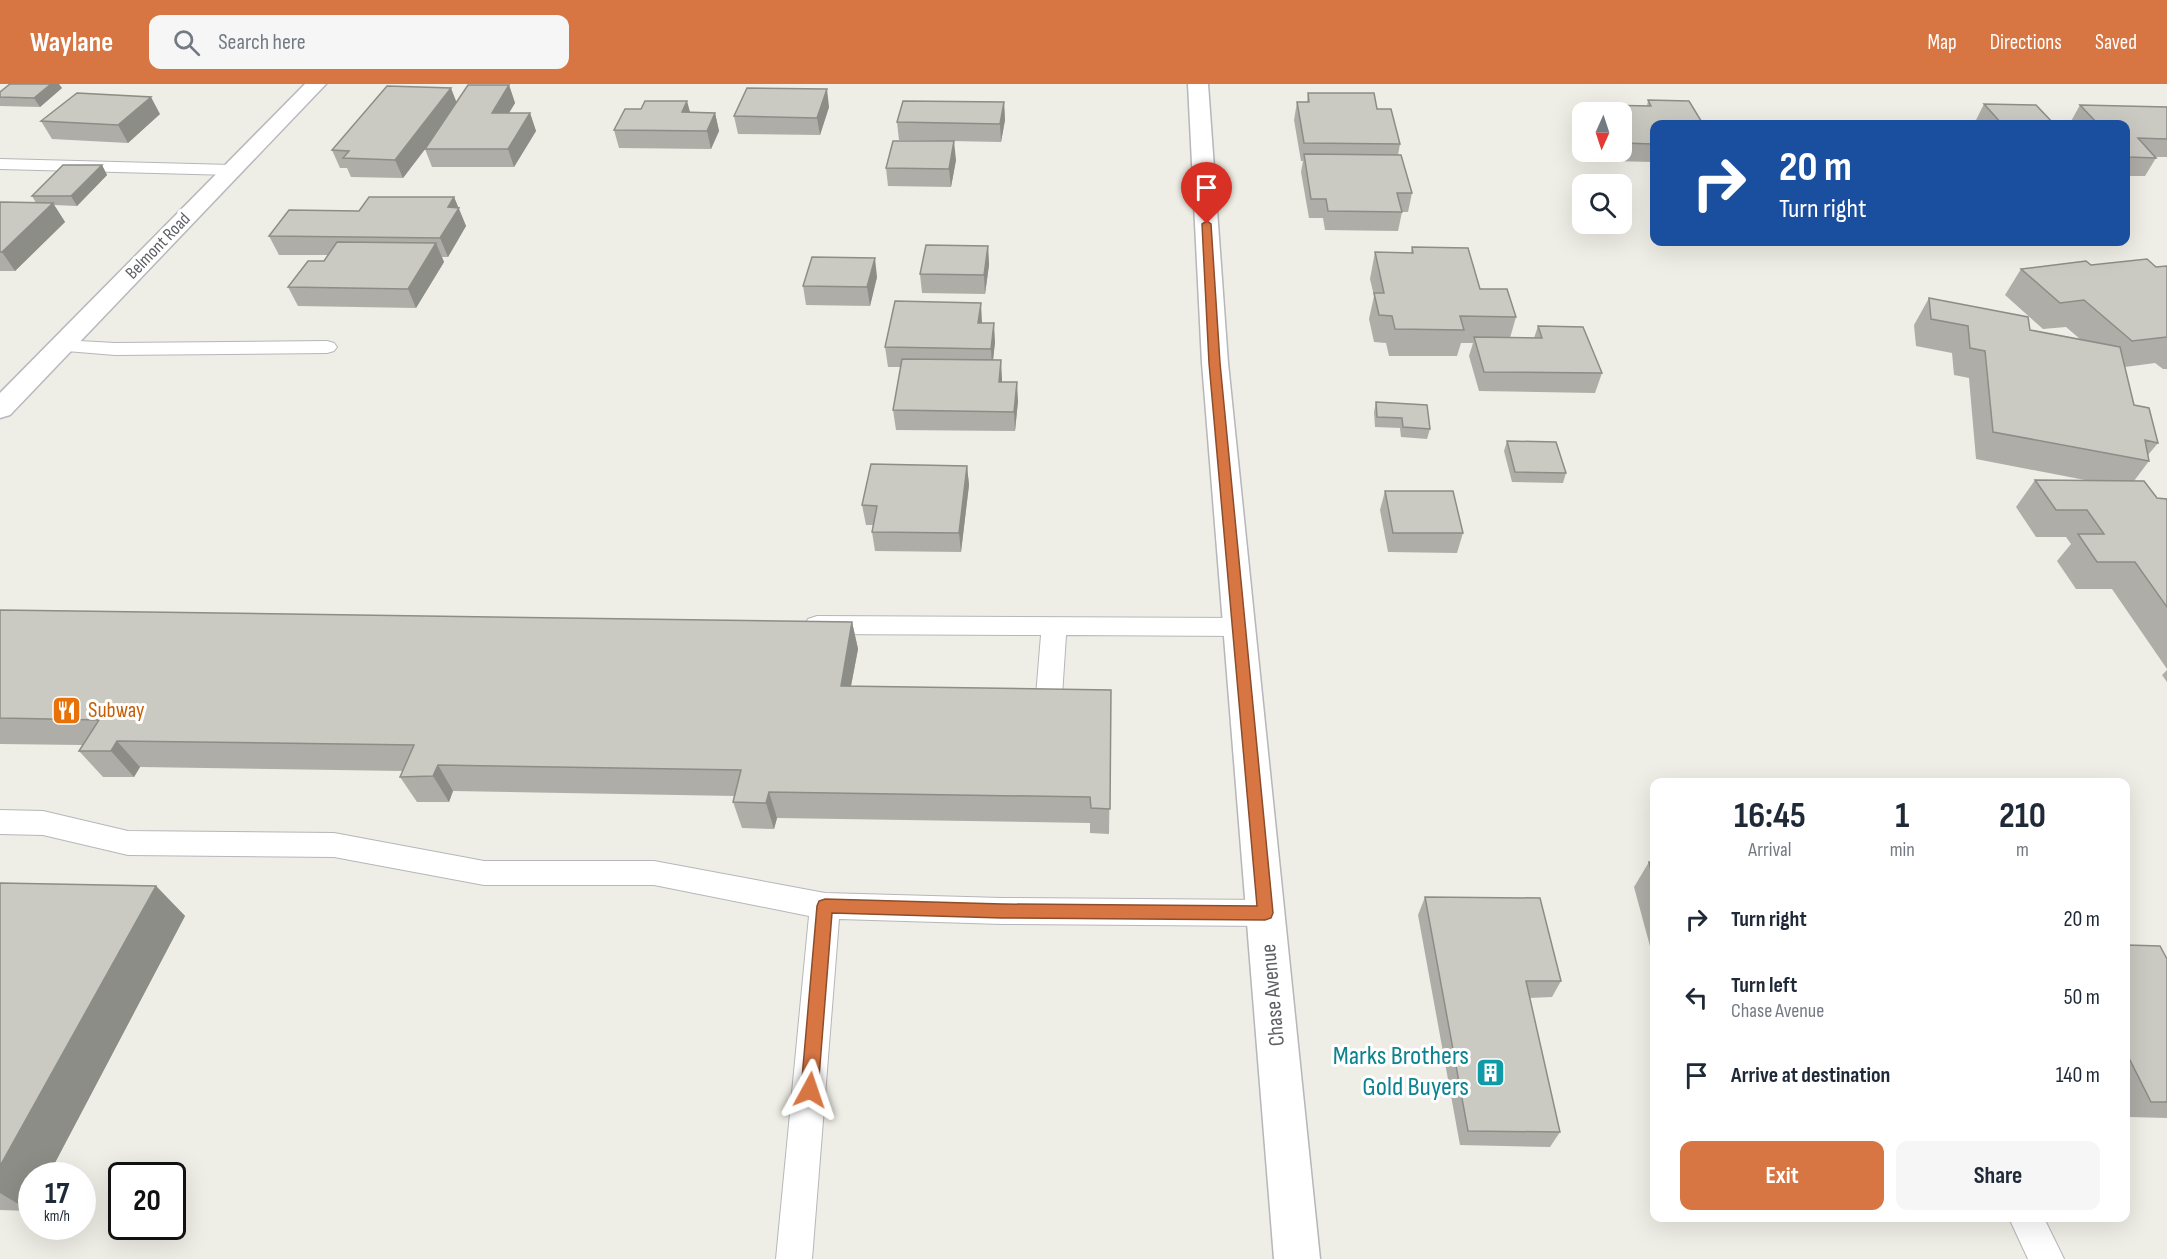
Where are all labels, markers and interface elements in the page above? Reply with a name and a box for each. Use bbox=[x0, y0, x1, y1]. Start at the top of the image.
search box bbox=[149, 15, 569, 69]
text: Waylane bbox=[30, 26, 113, 59]
icon: search bbox=[170, 26, 203, 59]
text: Search here bbox=[218, 29, 306, 56]
text: Map bbox=[1927, 30, 1957, 55]
text: Directions bbox=[1990, 30, 2062, 55]
text: Saved bbox=[2095, 30, 2137, 55]
north arrow bbox=[1572, 102, 1632, 162]
map controls bbox=[1572, 102, 1632, 234]
text: 20 m bbox=[1779, 142, 1852, 193]
icon: right bbox=[1680, 144, 1758, 222]
pin bbox=[1181, 162, 1232, 224]
icon: arrive bbox=[1190, 171, 1223, 204]
button: search bbox=[1572, 174, 1632, 234]
text: Turn right bbox=[1779, 193, 1866, 225]
street label: Belmont Road bbox=[121, 209, 195, 283]
restaurant icon: Subway bbox=[51, 694, 83, 726]
place label: Subway bbox=[88, 697, 145, 724]
text: 16:45 bbox=[1734, 795, 1806, 838]
text: 1 bbox=[1895, 795, 1909, 838]
text: 210 bbox=[1999, 795, 2046, 838]
text: Arrival bbox=[1748, 838, 1791, 862]
text: min bbox=[1890, 838, 1915, 862]
text: m bbox=[2016, 838, 2029, 862]
icon: right bbox=[1680, 903, 1713, 936]
text: Turn right bbox=[1731, 906, 1807, 933]
text: 20 m bbox=[2064, 906, 2100, 933]
street label: Chase Avenue bbox=[1255, 943, 1291, 1047]
text: Turn left bbox=[1731, 972, 1797, 999]
icon: left bbox=[1680, 981, 1713, 1014]
text: 50 m bbox=[2064, 984, 2100, 1011]
text: Chase Avenue bbox=[1731, 999, 1824, 1023]
place label: Marks Brothers Gold Buyers bbox=[1333, 1040, 1469, 1103]
building icon: Marks Brothers Gold Buyers bbox=[1474, 1056, 1506, 1088]
position arrow bbox=[778, 1058, 842, 1122]
icon: arrive bbox=[1680, 1059, 1713, 1092]
text: Arrive at destination bbox=[1731, 1062, 1890, 1089]
text: 140 m bbox=[2056, 1062, 2100, 1089]
button: Exit bbox=[1680, 1141, 1884, 1210]
button: Share bbox=[1896, 1141, 2100, 1210]
speed limit sign: 20 bbox=[108, 1162, 186, 1240]
text: 17 bbox=[45, 1176, 69, 1212]
text: km/h bbox=[44, 1207, 70, 1226]

